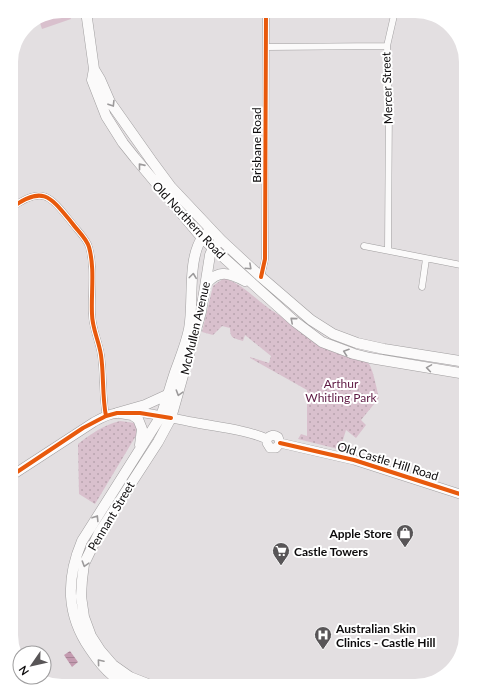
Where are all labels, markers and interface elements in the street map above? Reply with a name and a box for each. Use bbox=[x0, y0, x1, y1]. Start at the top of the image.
street label: Mercer Street bbox=[378, 51, 396, 124]
one-way arrow bbox=[107, 100, 114, 107]
street label: Brisbane Road bbox=[249, 107, 264, 183]
one-way arrow bbox=[139, 163, 146, 170]
street label: Old Northern Road bbox=[149, 178, 229, 262]
one-way arrow bbox=[245, 262, 252, 269]
one-way arrow bbox=[188, 273, 197, 279]
street label: McMullen Avenue bbox=[177, 280, 213, 376]
one-way arrow bbox=[290, 318, 298, 325]
one-way arrow bbox=[342, 348, 349, 356]
one-way arrow bbox=[426, 364, 432, 373]
park label: Arthur Whitling Park bbox=[305, 376, 378, 405]
one-way arrow bbox=[175, 389, 184, 396]
street label: Old Castle Hill Road bbox=[336, 438, 440, 484]
street label: Pennant Street bbox=[84, 478, 138, 553]
one-way arrow bbox=[91, 515, 99, 522]
shop icon: Apple Store bbox=[395, 523, 415, 548]
place label: Apple Store bbox=[328, 526, 393, 541]
supermarket icon: Castle Towers bbox=[271, 541, 291, 566]
place label: Castle Towers bbox=[294, 544, 368, 559]
one-way arrow bbox=[81, 560, 90, 567]
place label: Australian Skin Clinics - Castle Hill bbox=[335, 621, 435, 650]
hospital icon: Australian Skin Clinics - Castle Hill bbox=[313, 625, 333, 650]
north arrow bbox=[12, 645, 52, 685]
one-way arrow bbox=[97, 660, 104, 667]
text: N bbox=[16, 664, 31, 678]

